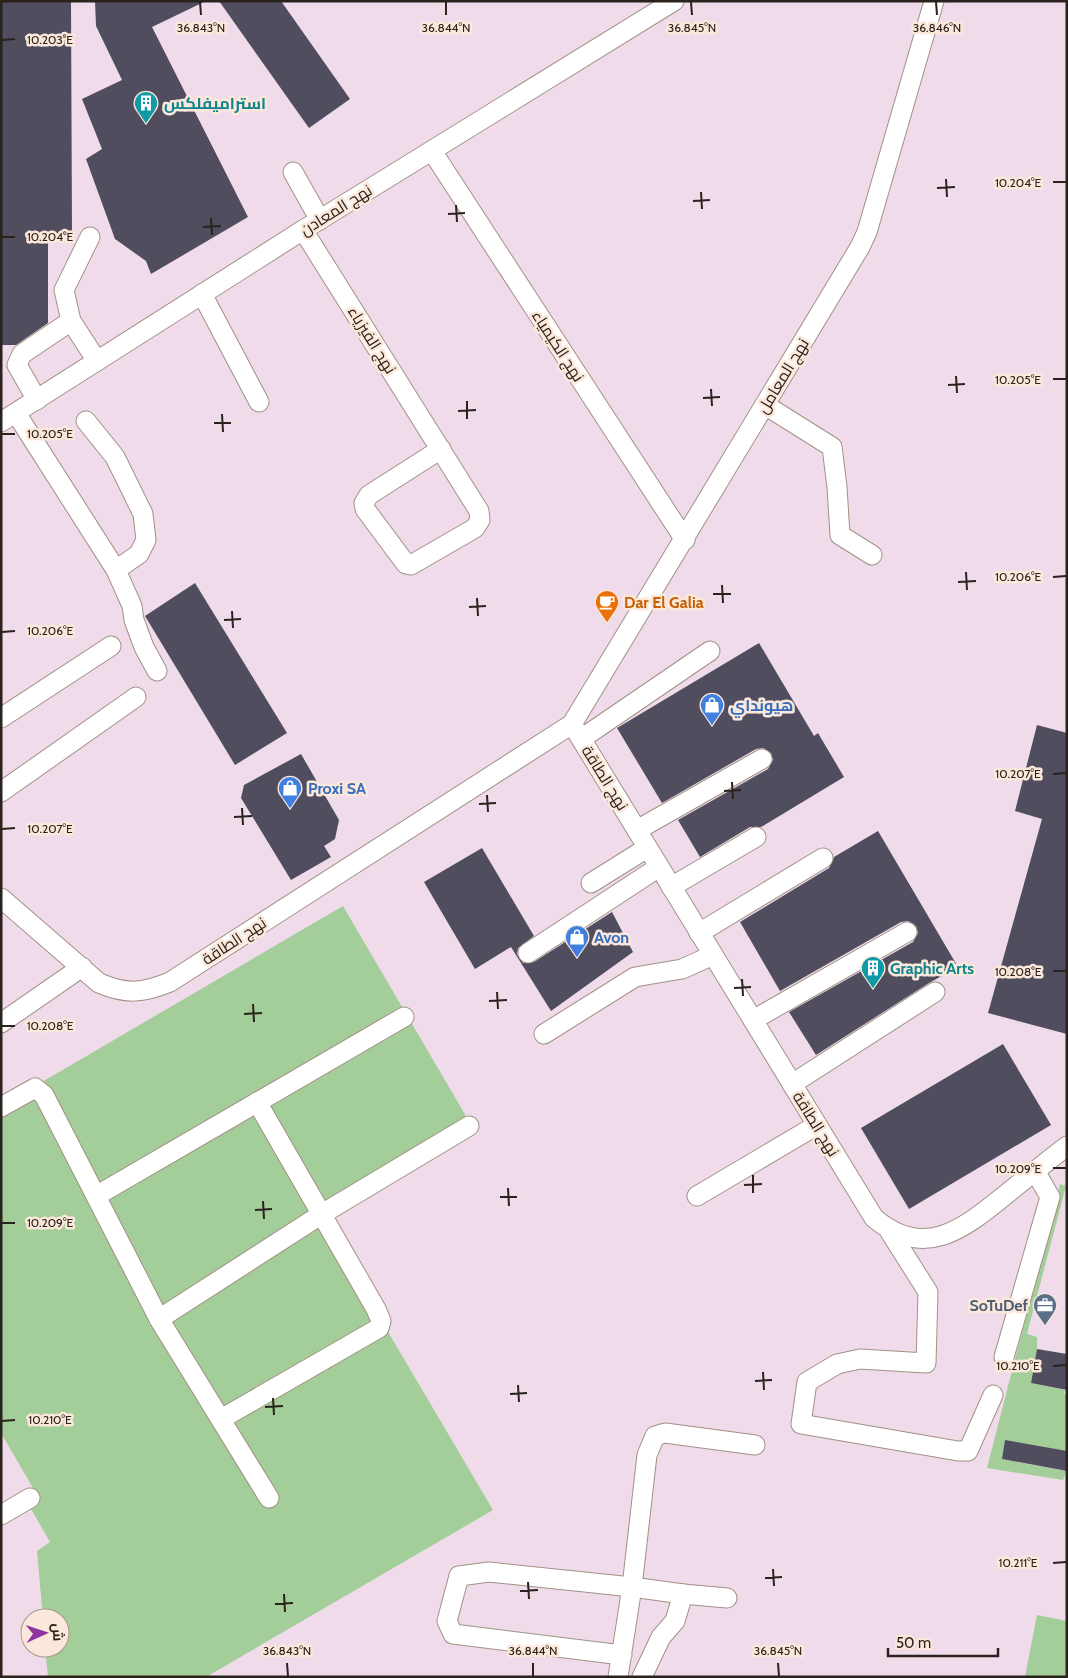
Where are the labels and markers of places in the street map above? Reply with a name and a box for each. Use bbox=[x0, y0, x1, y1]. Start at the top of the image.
building icon: استراميفلكس bbox=[133, 90, 159, 124]
place label: استراميفلكس bbox=[164, 94, 266, 113]
cafe icon: Dar El Galia bbox=[594, 589, 620, 623]
place label: Dar El Galia bbox=[624, 593, 704, 612]
shop icon: هيونداي bbox=[699, 692, 725, 726]
place label: هيونداي bbox=[730, 696, 793, 718]
shop icon: Proxi SA bbox=[277, 775, 303, 809]
place label: Proxi SA bbox=[308, 779, 366, 798]
shop icon: Avon bbox=[564, 924, 590, 958]
place label: Avon bbox=[594, 928, 629, 947]
building icon: Graphic Arts bbox=[860, 955, 886, 989]
place label: Graphic Arts bbox=[890, 959, 974, 978]
office icon: SoTuDef bbox=[1032, 1292, 1058, 1326]
place label: SoTuDef bbox=[970, 1296, 1029, 1315]

